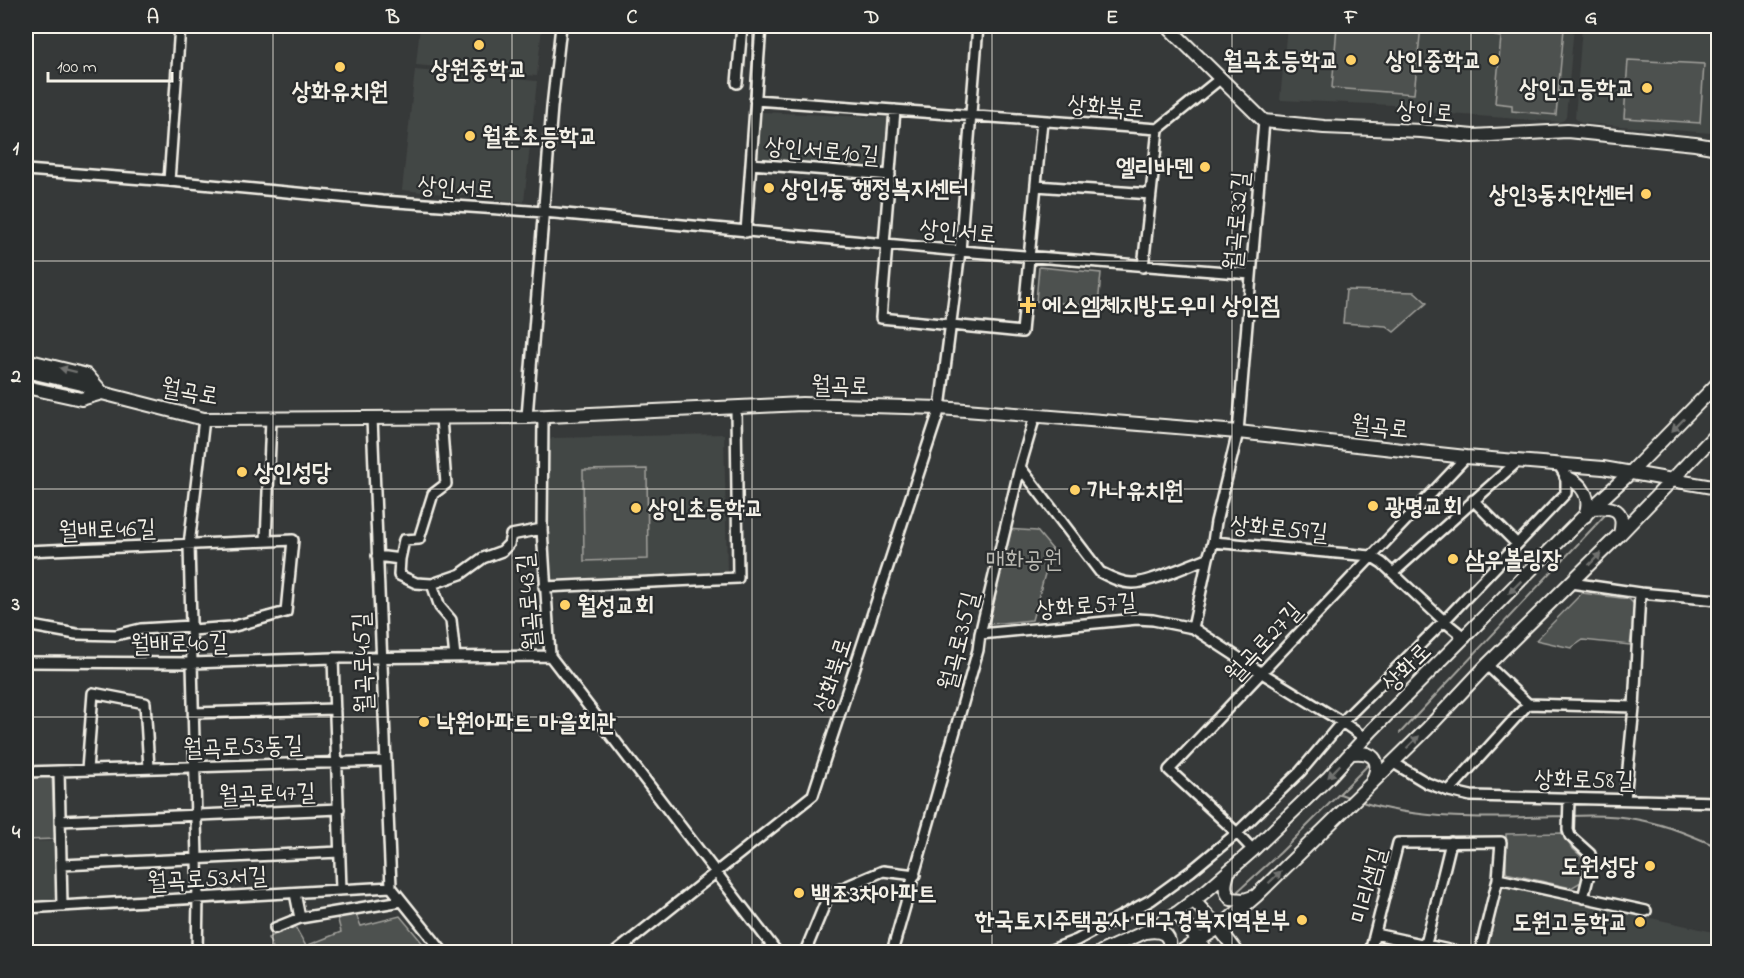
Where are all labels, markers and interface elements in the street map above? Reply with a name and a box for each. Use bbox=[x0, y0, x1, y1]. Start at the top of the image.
text: A bbox=[147, 4, 159, 33]
text: B bbox=[385, 4, 400, 33]
text: C bbox=[627, 4, 638, 33]
text: D bbox=[864, 4, 879, 33]
text: E bbox=[1106, 4, 1118, 33]
text: F bbox=[1344, 4, 1358, 33]
text: G bbox=[1585, 4, 1598, 33]
marker: 상원중학교 bbox=[472, 38, 486, 52]
scale bar bbox=[48, 45, 172, 83]
place label: 월곡초등학교 bbox=[1223, 45, 1339, 80]
place label: 상인중학교 bbox=[1385, 45, 1482, 80]
marker: 월곡초등학교 bbox=[1344, 53, 1358, 67]
marker: 상인중학교 bbox=[1487, 53, 1501, 67]
place label: 상원중학교 bbox=[431, 54, 527, 89]
text: 100 m bbox=[57, 55, 97, 81]
marker: 상화유치원 bbox=[333, 60, 347, 74]
place label: 상인고등학교 bbox=[1519, 73, 1635, 108]
place label: 상화유치원 bbox=[292, 76, 388, 111]
marker: 상인고등학교 bbox=[1640, 81, 1654, 95]
street label: 상화북로 bbox=[1066, 88, 1146, 129]
street label: 상인로 bbox=[1395, 94, 1455, 133]
place label: 월촌초등학교 bbox=[482, 121, 598, 156]
marker: 월촌초등학교 bbox=[463, 129, 477, 143]
street label: 상인서로10길 bbox=[763, 130, 880, 175]
text: 1 bbox=[13, 135, 20, 164]
place label: 엘리바덴 bbox=[1116, 152, 1194, 187]
marker: 엘리바덴 bbox=[1198, 160, 1212, 174]
street label: 상인서로 bbox=[416, 169, 496, 210]
street label: 월곡로32길 bbox=[1217, 170, 1260, 272]
place label: 상인1동 행정복지센터 bbox=[781, 173, 968, 208]
place label: 상인3동치안센터 bbox=[1489, 179, 1634, 214]
marker: 상인1동 행정복지센터 bbox=[762, 181, 776, 195]
marker: 상인3동치안센터 bbox=[1639, 187, 1653, 201]
street label: 상인서로 bbox=[918, 213, 998, 254]
place label: 에스엠체지방도우미 상인점 bbox=[1042, 290, 1280, 325]
marker: 에스엠체지방도우미 상인점 bbox=[1019, 296, 1037, 314]
text: 2 bbox=[10, 363, 21, 392]
one-way arrow bbox=[59, 365, 77, 374]
street label: 월곡로 bbox=[811, 369, 869, 406]
street label: 월곡로 bbox=[158, 371, 221, 416]
street label: 월곡로 bbox=[1349, 408, 1410, 449]
one-way arrow bbox=[1671, 417, 1685, 431]
place label: 상인성당 bbox=[254, 457, 332, 492]
marker: 상인성당 bbox=[235, 465, 249, 479]
place label: 가나유치원 bbox=[1087, 475, 1184, 510]
marker: 가나유치원 bbox=[1068, 483, 1082, 497]
place label: 광명교회 bbox=[1385, 491, 1462, 526]
place label: 상인초등학교 bbox=[648, 493, 764, 528]
marker: 광명교회 bbox=[1366, 499, 1380, 513]
marker: 상인초등학교 bbox=[629, 501, 643, 515]
street label: 상화로59길 bbox=[1228, 509, 1329, 552]
street label: 월배로46길 bbox=[58, 512, 157, 551]
park label: 매화공원 bbox=[985, 544, 1063, 579]
place label: 삼우볼링장 bbox=[1465, 544, 1562, 579]
street label: 월곡로43길 bbox=[509, 552, 552, 652]
marker: 삼우볼링장 bbox=[1446, 552, 1460, 566]
one-way arrow bbox=[1588, 553, 1602, 567]
one-way arrow bbox=[1507, 580, 1522, 594]
street label: 상화로57길 bbox=[1034, 586, 1138, 629]
street label: 월곡로35길 bbox=[931, 588, 990, 695]
place label: 월성교회 bbox=[577, 590, 654, 625]
text: 3 bbox=[11, 591, 20, 620]
street label: 월곡로27길 bbox=[1218, 596, 1311, 692]
marker: 월성교회 bbox=[558, 598, 572, 612]
street label: 월곡로45길 bbox=[345, 612, 384, 714]
street label: 월배로40길 bbox=[130, 627, 228, 664]
street label: 상화북로 bbox=[806, 634, 863, 718]
street label: 상화로 bbox=[1375, 636, 1441, 702]
place label: 낙원아파트 마을회관 bbox=[436, 707, 617, 742]
marker: 낙원아파트 마을회관 bbox=[417, 715, 431, 729]
street label: 월곡로53동길 bbox=[182, 729, 304, 768]
one-way arrow bbox=[1406, 735, 1421, 749]
street label: 상화로58길 bbox=[1534, 763, 1634, 800]
one-way arrow bbox=[1328, 764, 1342, 778]
street label: 월곡로47길 bbox=[218, 776, 316, 815]
text: 4 bbox=[12, 819, 21, 848]
street label: 미리샘길 bbox=[1344, 844, 1397, 927]
place label: 도원성당 bbox=[1561, 851, 1639, 886]
marker: 도원성당 bbox=[1643, 859, 1657, 873]
street label: 월곡로53서길 bbox=[146, 860, 268, 901]
one-way arrow bbox=[1267, 871, 1282, 884]
place label: 백조3차아파트 bbox=[811, 878, 937, 913]
marker: 백조3차아파트 bbox=[792, 886, 806, 900]
place label: 한국토지주택공사 대구경북지역본부 bbox=[974, 905, 1290, 940]
place label: 도원고등학교 bbox=[1512, 907, 1628, 942]
marker: 한국토지주택공사 대구경북지역본부 bbox=[1295, 913, 1309, 927]
marker: 도원고등학교 bbox=[1633, 915, 1647, 929]

